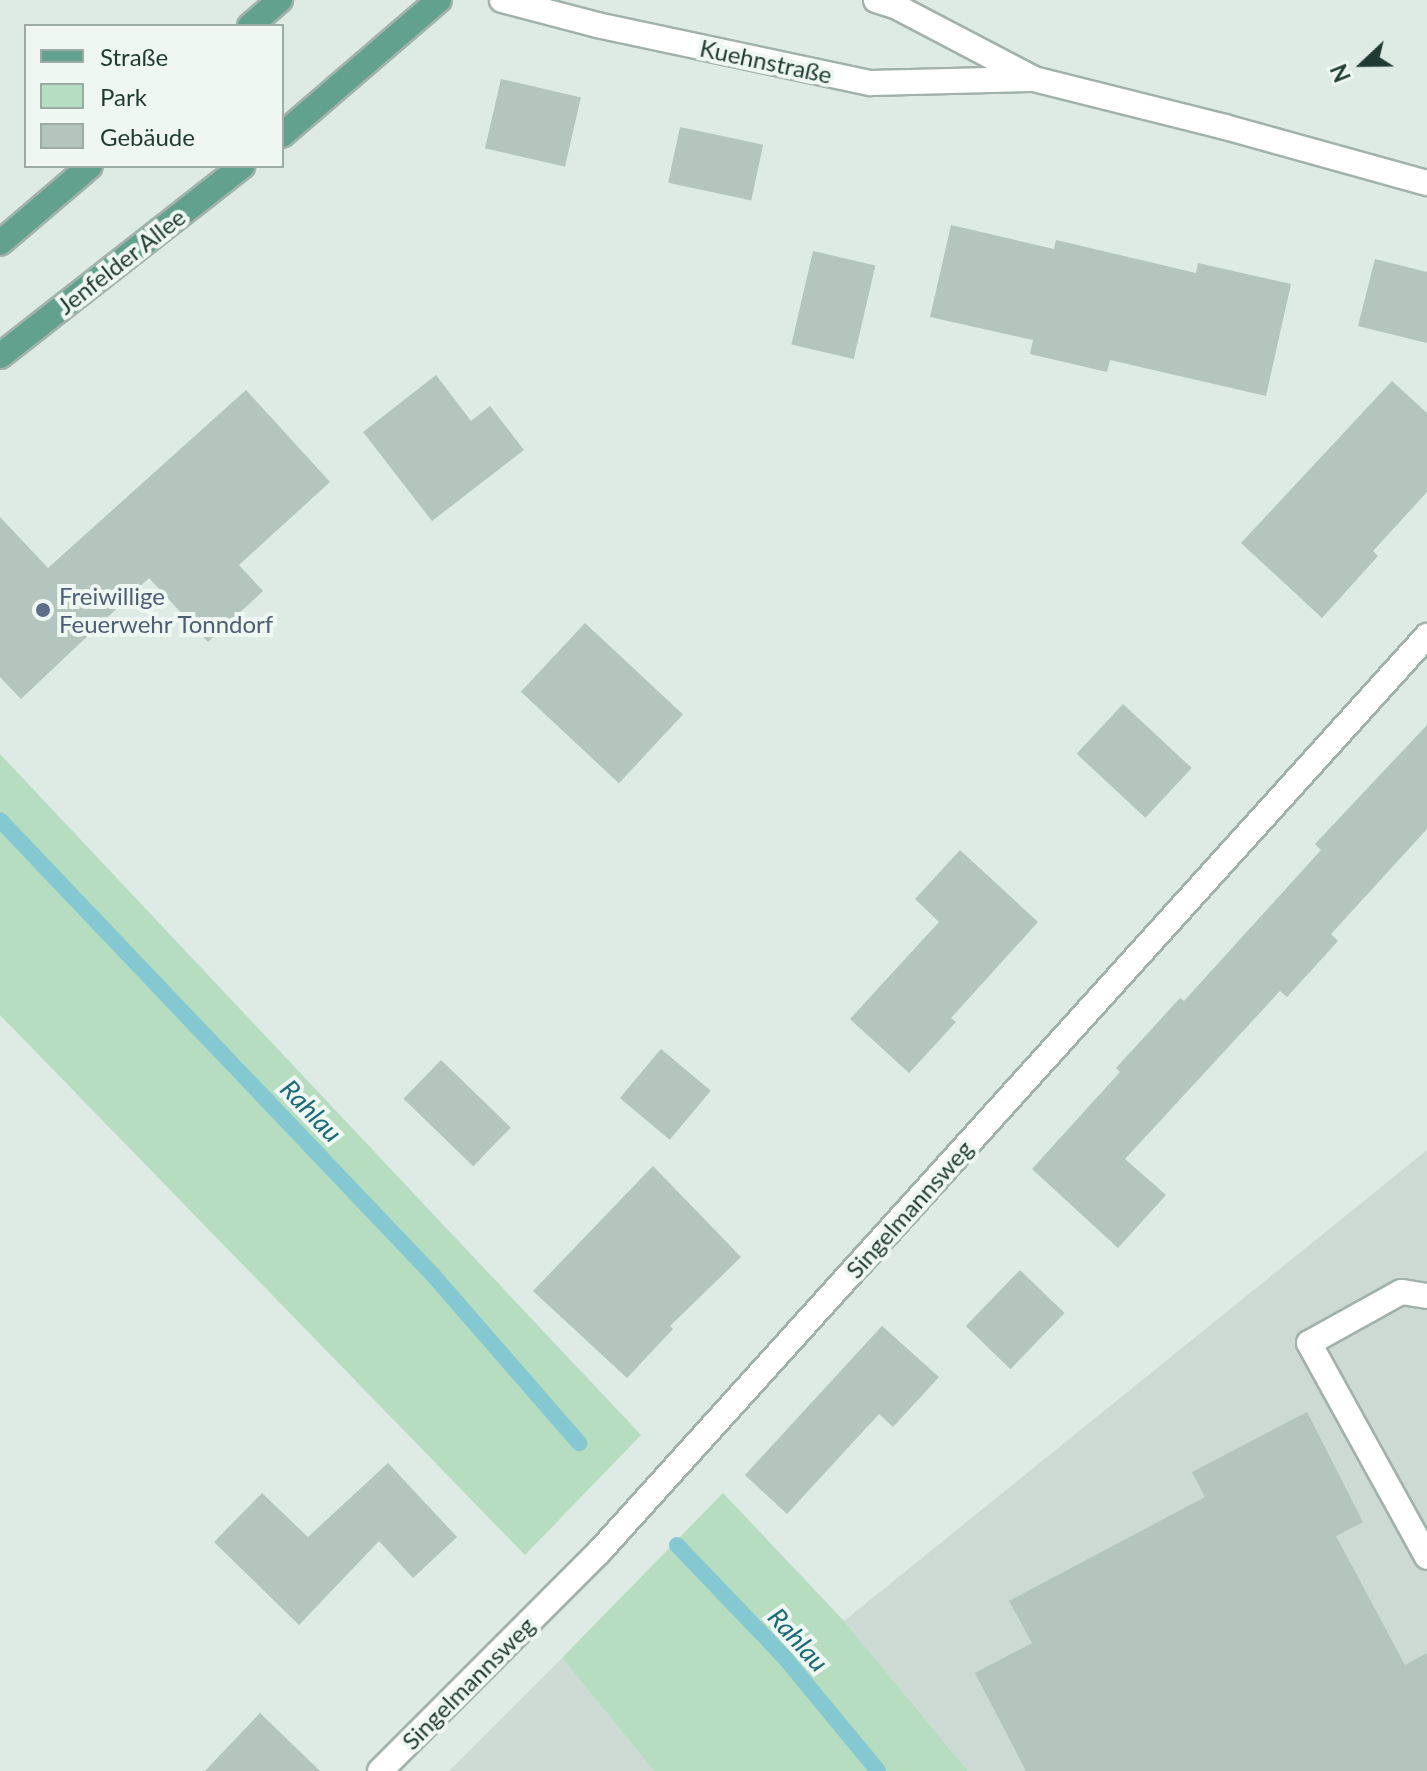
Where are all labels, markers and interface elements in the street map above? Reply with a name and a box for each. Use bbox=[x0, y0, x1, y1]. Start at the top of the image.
legend bbox=[24, 24, 284, 168]
north arrow bbox=[1323, 24, 1403, 104]
street label: Kuehnstraße bbox=[697, 33, 835, 89]
text: Straße bbox=[100, 42, 168, 71]
text: N bbox=[1325, 60, 1356, 86]
text: Park bbox=[100, 82, 147, 111]
text: Gebäude bbox=[100, 122, 195, 151]
street label: Jenfelder Allee bbox=[51, 202, 191, 320]
place label: Freiwillige Feuerwehr Tonndorf bbox=[59, 582, 274, 638]
marker: Freiwillige Feuerwehr Tonndorf bbox=[34, 601, 52, 619]
water label: Rahlau bbox=[274, 1073, 348, 1149]
street label: Singelmannsweg bbox=[840, 1134, 978, 1284]
water label: Rahlau bbox=[761, 1602, 835, 1678]
street label: Singelmannsweg bbox=[396, 1611, 540, 1755]

